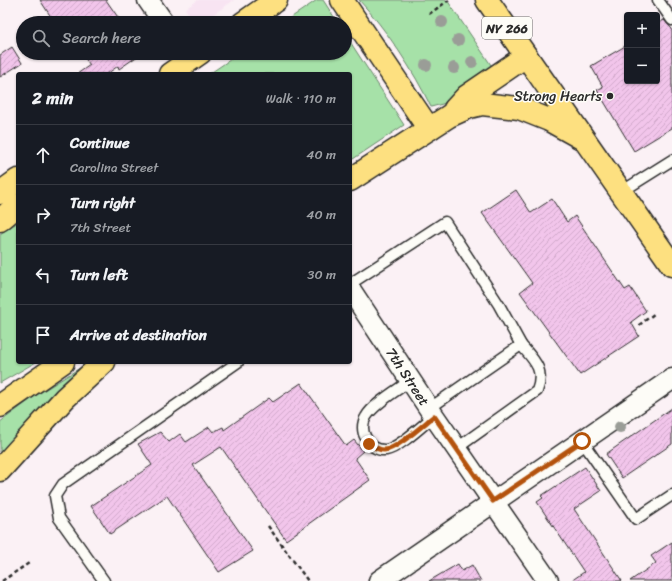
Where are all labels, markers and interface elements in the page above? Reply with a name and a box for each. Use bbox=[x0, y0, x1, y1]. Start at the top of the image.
map controls bbox=[624, 12, 660, 84]
button: + bbox=[624, 12, 660, 48]
search box bbox=[16, 16, 352, 60]
road number: NY 266 bbox=[482, 17, 532, 39]
text: Search here bbox=[62, 25, 141, 51]
icon: search bbox=[30, 27, 52, 49]
button: − bbox=[624, 48, 660, 84]
text: 2 min bbox=[32, 83, 73, 113]
place label: Strong Hearts bbox=[514, 84, 603, 109]
text: Walk · 110 m bbox=[266, 87, 336, 110]
marker: Strong Hearts bbox=[605, 91, 615, 101]
text: Continue bbox=[70, 130, 130, 156]
text: 40 m bbox=[306, 143, 336, 166]
icon: ahead bbox=[32, 144, 54, 166]
text: Carolina Street bbox=[70, 156, 158, 179]
text: Turn right bbox=[70, 190, 135, 216]
text: 40 m bbox=[306, 203, 336, 226]
icon: right bbox=[32, 204, 54, 226]
text: 7th Street bbox=[70, 216, 131, 239]
text: Turn left bbox=[70, 262, 128, 288]
text: 30 m bbox=[307, 263, 336, 286]
icon: left bbox=[32, 264, 54, 286]
text: Arrive at destination bbox=[70, 322, 207, 348]
icon: arrive bbox=[32, 324, 54, 346]
street label: 7th Street bbox=[379, 342, 437, 411]
route start bbox=[573, 432, 591, 450]
route end bbox=[360, 435, 378, 453]

